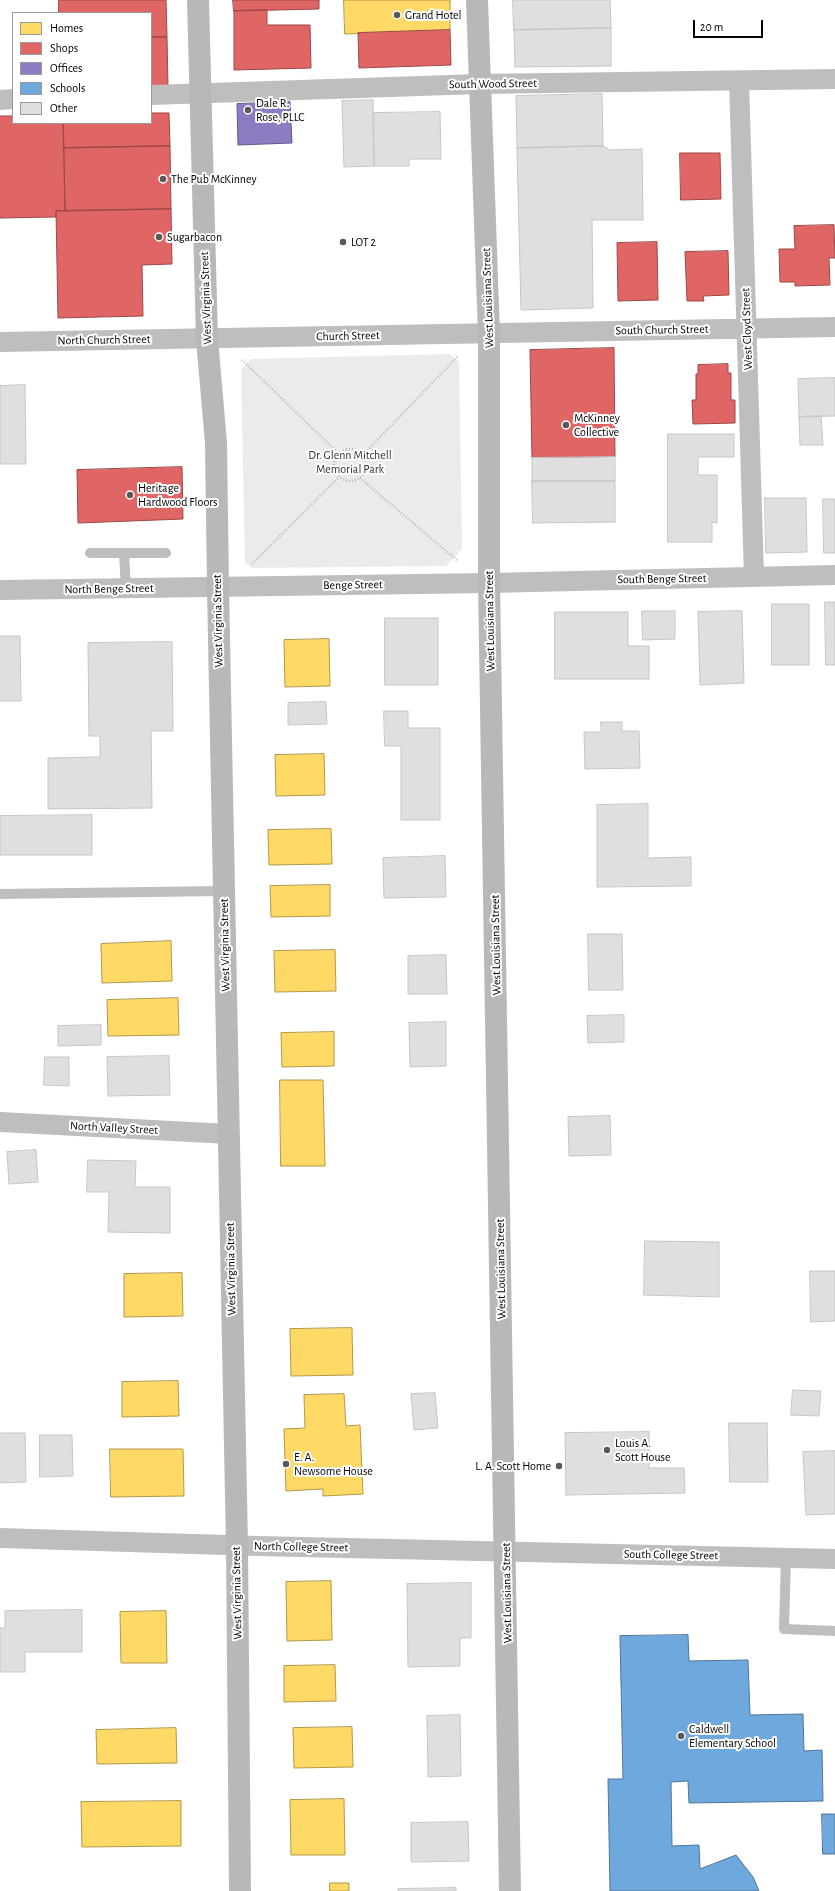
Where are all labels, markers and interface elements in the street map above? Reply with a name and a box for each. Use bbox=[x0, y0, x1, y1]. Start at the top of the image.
place label: Grand Hotel bbox=[405, 8, 462, 22]
marker: Grand Hotel bbox=[392, 10, 402, 20]
legend bbox=[12, 12, 152, 124]
scale bar bbox=[695, 12, 765, 38]
text: 20 m bbox=[700, 21, 723, 33]
text: Homes bbox=[50, 22, 83, 34]
text: Shops bbox=[50, 42, 78, 54]
text: Offices bbox=[50, 62, 83, 74]
street label: South Wood Street bbox=[449, 76, 537, 92]
text: Schools bbox=[50, 82, 85, 94]
place label: Dale R. Rose, PLLC bbox=[256, 96, 304, 124]
text: Other bbox=[50, 102, 77, 114]
marker: Dale R. Rose, PLLC bbox=[243, 105, 253, 115]
place label: The Pub McKinney bbox=[171, 172, 257, 186]
marker: The Pub McKinney bbox=[158, 174, 168, 184]
place label: Sugarbacon bbox=[167, 230, 222, 244]
marker: Sugarbacon bbox=[154, 232, 164, 242]
place label: LOT 2 bbox=[351, 235, 376, 249]
marker: LOT 2 bbox=[338, 237, 348, 247]
street label: West Louisiana Street bbox=[479, 248, 497, 348]
street label: West Virginia Street bbox=[197, 251, 215, 345]
street label: West Cloyd Street bbox=[738, 288, 756, 370]
street label: South Church Street bbox=[615, 322, 709, 338]
street label: Church Street bbox=[316, 328, 380, 344]
street label: North Church Street bbox=[57, 332, 151, 348]
place label: McKinney Collective bbox=[574, 411, 620, 439]
marker: McKinney Collective bbox=[561, 420, 571, 430]
park label: Dr. Glenn Mitchell Memorial Park bbox=[308, 448, 392, 476]
place label: Heritage Hardwood Floors bbox=[138, 481, 217, 509]
marker: Heritage Hardwood Floors bbox=[125, 490, 135, 500]
street label: West Louisiana Street bbox=[482, 571, 498, 671]
street label: South Benge Street bbox=[617, 571, 707, 587]
street label: West Virginia Street bbox=[210, 574, 226, 668]
street label: Benge Street bbox=[323, 577, 383, 593]
street label: North Benge Street bbox=[64, 581, 154, 597]
street label: West Louisiana Street bbox=[488, 895, 504, 995]
street label: West Virginia Street bbox=[217, 898, 233, 992]
street label: North Valley Street bbox=[70, 1119, 158, 1137]
street label: West Louisiana Street bbox=[493, 1219, 509, 1319]
street label: West Virginia Street bbox=[223, 1222, 239, 1316]
place label: Louis A. Scott House bbox=[615, 1436, 671, 1464]
marker: Louis A. Scott House bbox=[602, 1445, 612, 1455]
place label: E. A. Newsome House bbox=[294, 1450, 373, 1478]
marker: E. A. Newsome House bbox=[281, 1459, 291, 1469]
place label: L. A. Scott Home bbox=[475, 1459, 551, 1473]
marker: L. A. Scott Home bbox=[554, 1461, 564, 1471]
street label: North College Street bbox=[254, 1539, 348, 1555]
street label: West Louisiana Street bbox=[499, 1543, 515, 1643]
street label: West Virginia Street bbox=[229, 1546, 245, 1640]
street label: South College Street bbox=[624, 1547, 718, 1563]
place label: Caldwell Elementary School bbox=[689, 1722, 776, 1750]
marker: Caldwell Elementary School bbox=[676, 1731, 686, 1741]

